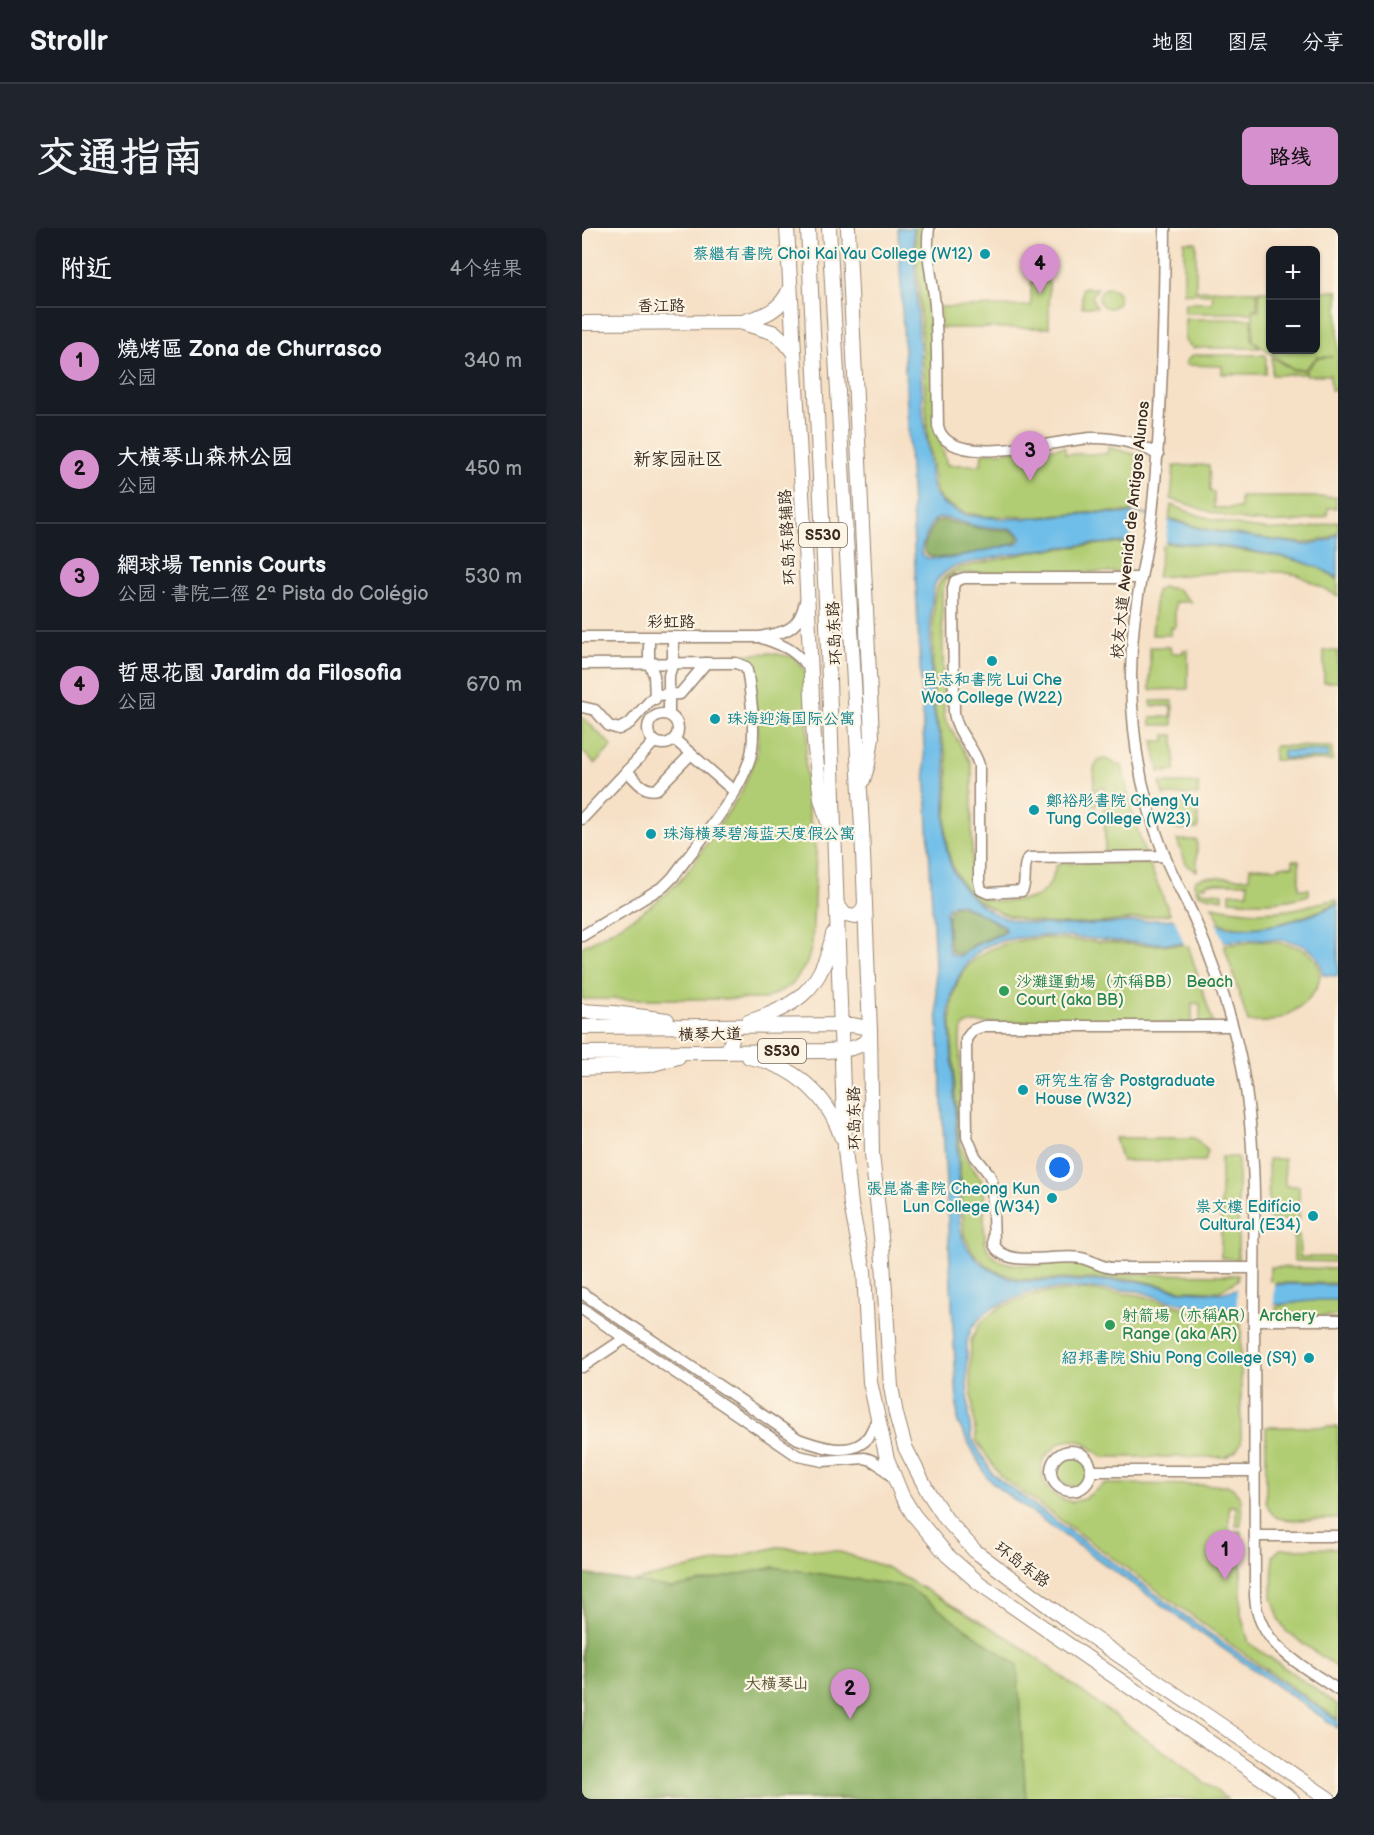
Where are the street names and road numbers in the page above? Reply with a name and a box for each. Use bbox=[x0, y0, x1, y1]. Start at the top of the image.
street label: 香江路 bbox=[637, 297, 685, 316]
street label: 校友大道 Avenida de Antigos Alunos bbox=[1108, 400, 1154, 660]
street label: 环岛东路辅路 bbox=[776, 489, 800, 585]
road number: S530 bbox=[799, 523, 847, 547]
street label: 环岛东路 bbox=[824, 601, 846, 665]
street label: 彩虹路 bbox=[647, 613, 695, 632]
street label: 横琴大道 bbox=[678, 1025, 742, 1045]
road number: S530 bbox=[758, 1039, 806, 1063]
street label: 环岛东路 bbox=[845, 1086, 865, 1150]
street label: 环岛东路 bbox=[991, 1538, 1053, 1592]

